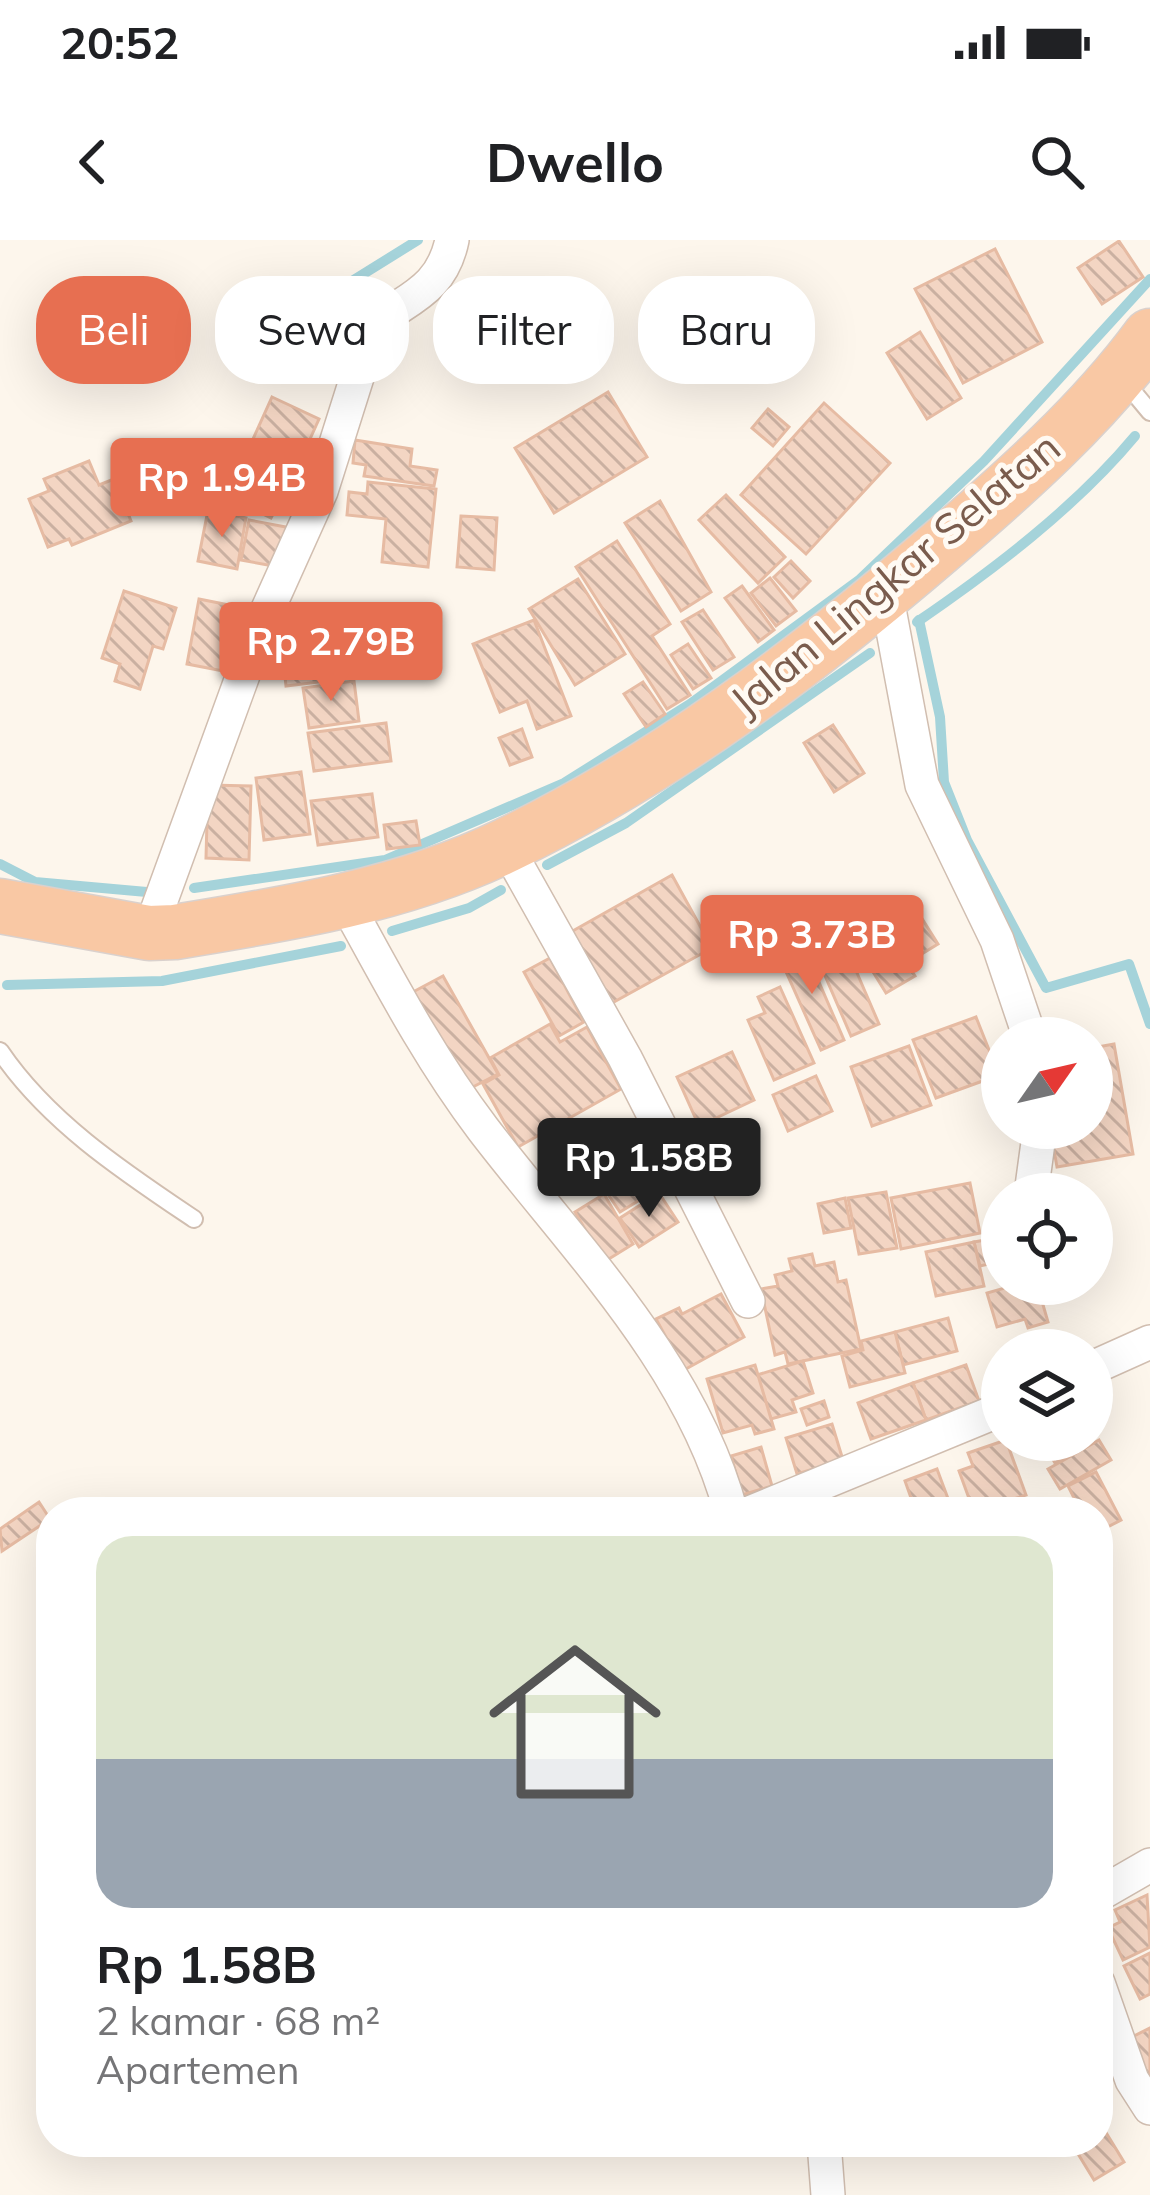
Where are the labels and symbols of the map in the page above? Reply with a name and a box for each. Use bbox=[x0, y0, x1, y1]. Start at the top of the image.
street label: Jalan Lingkar Selatan bbox=[719, 420, 1070, 727]
pin: Rp 1.94B bbox=[98, 438, 346, 540]
pin: Rp 2.79B bbox=[207, 602, 455, 704]
pin: Rp 3.73B bbox=[688, 895, 936, 997]
north arrow bbox=[981, 1017, 1113, 1149]
pin: Rp 1.58B bbox=[525, 1118, 773, 1220]

